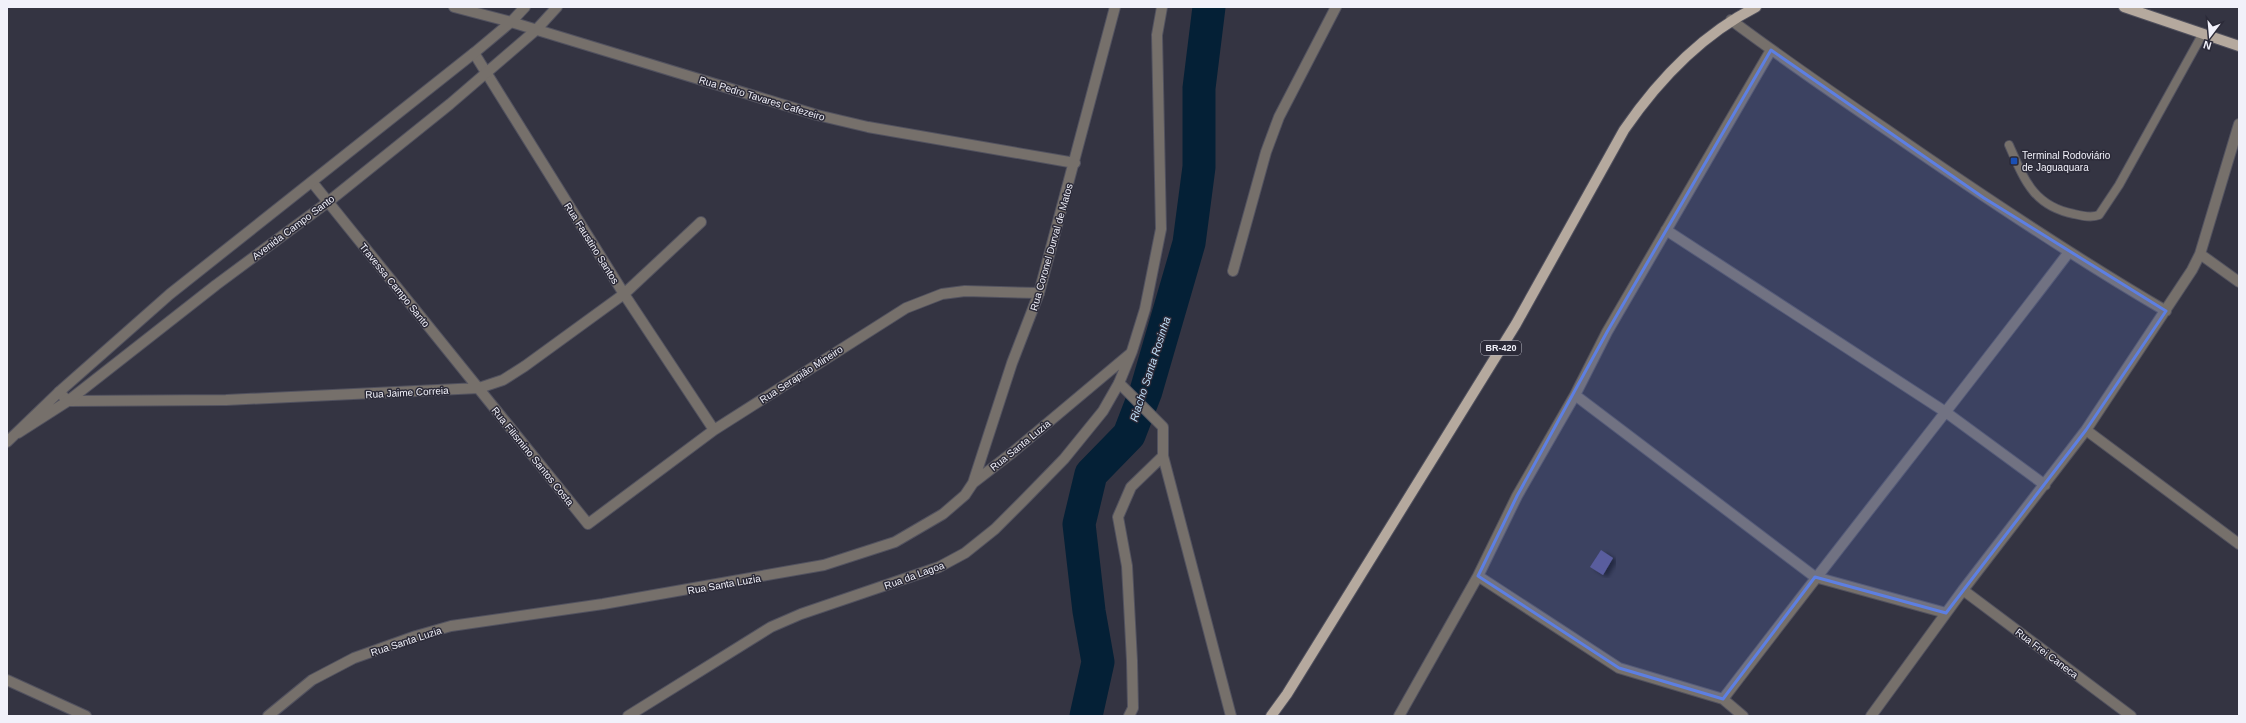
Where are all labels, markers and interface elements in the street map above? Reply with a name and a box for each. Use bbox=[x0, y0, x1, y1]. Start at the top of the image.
north arrow bbox=[2190, 16, 2230, 56]
text: N bbox=[2202, 39, 2213, 52]
street label: Rua Pedro Tavares Cafezeiro bbox=[698, 74, 827, 123]
place label: Terminal Rodoviário de Jaguaquara bbox=[2022, 150, 2111, 173]
marker: Terminal Rodoviário de Jaguaquara bbox=[2009, 156, 2019, 166]
street label: Rua Coronel Durval de Matos bbox=[1028, 182, 1075, 312]
street label: Avenida Campo Santo bbox=[250, 193, 337, 262]
street label: Rua Faustino Santos bbox=[562, 201, 621, 286]
street label: Travessa Campo Santo bbox=[357, 241, 432, 330]
water label: Riacho Santa Rosinha bbox=[1127, 315, 1173, 423]
road number: BR-420 bbox=[1481, 341, 1521, 355]
street label: Rua Serapião Mineiro bbox=[758, 343, 845, 405]
street label: Rua Jaime Correia bbox=[365, 385, 449, 400]
street label: Rua Filismino Santos Costa bbox=[490, 405, 576, 508]
street label: Rua Santa Luzia bbox=[988, 418, 1053, 473]
street label: Rua da Lagoa bbox=[883, 559, 946, 591]
street label: Rua Santa Luzia bbox=[687, 573, 762, 596]
street label: Rua Santa Luzia bbox=[369, 625, 443, 658]
street label: Rua Frei Caneca bbox=[2013, 626, 2081, 681]

